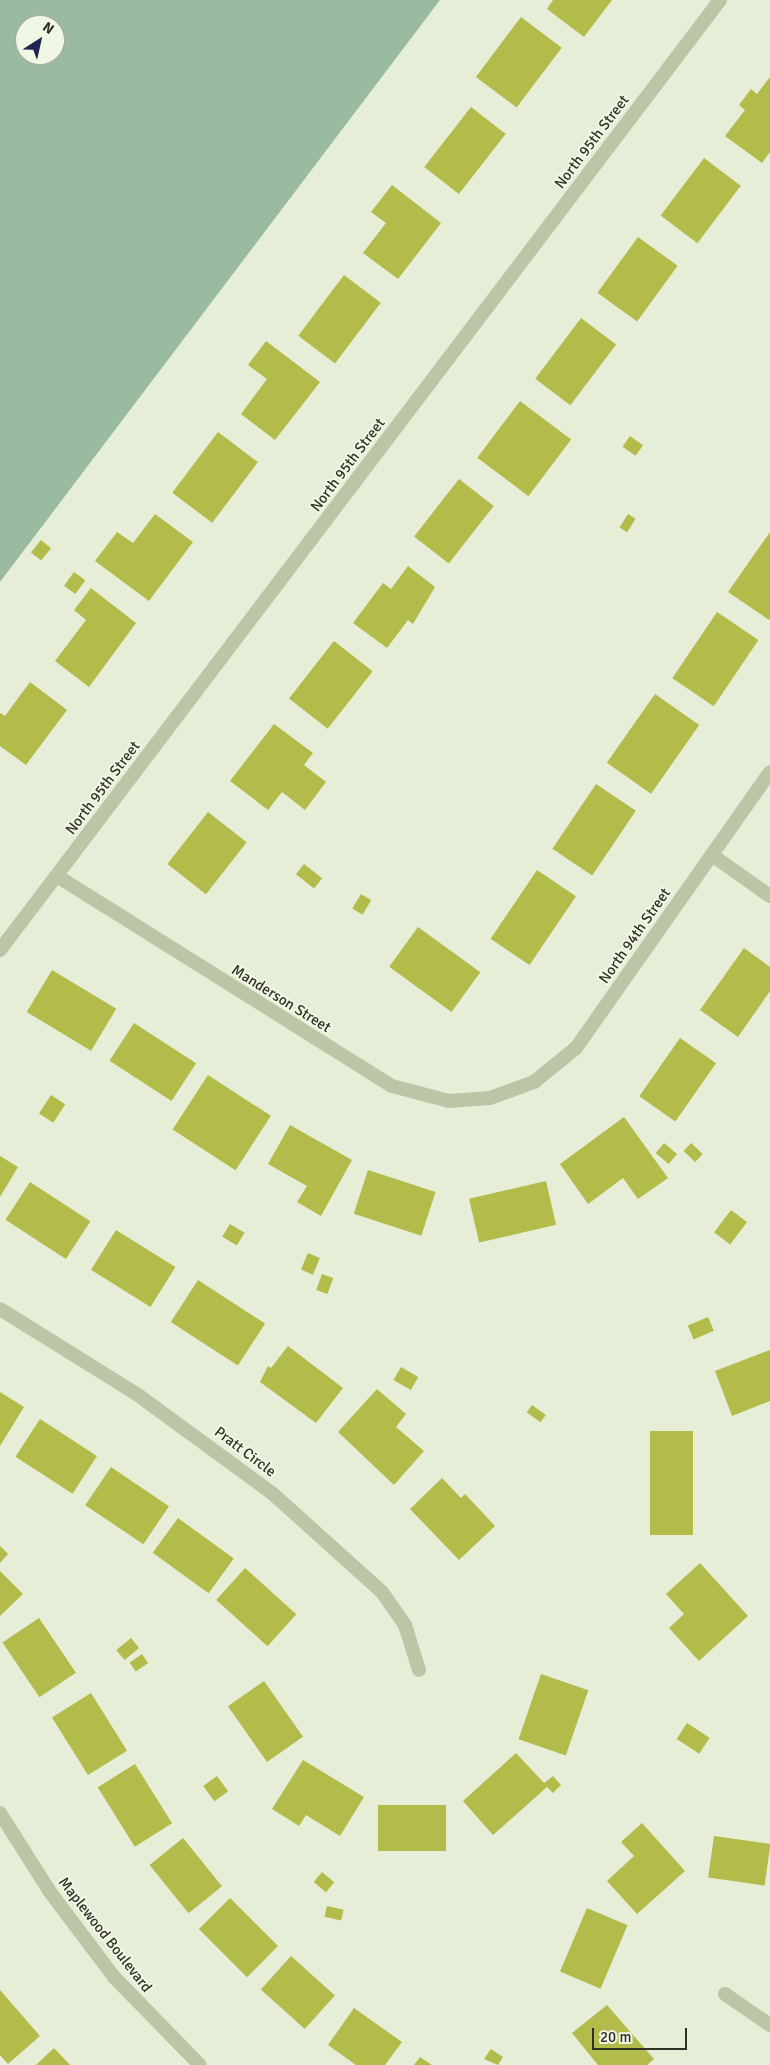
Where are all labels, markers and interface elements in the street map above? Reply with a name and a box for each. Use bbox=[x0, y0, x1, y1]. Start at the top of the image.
north arrow bbox=[15, 15, 65, 65]
text: N bbox=[39, 18, 57, 38]
street label: North 95th Street bbox=[551, 92, 633, 192]
street label: North 95th Street bbox=[307, 415, 389, 515]
street label: North 95th Street bbox=[62, 738, 144, 838]
street label: North 94th Street bbox=[595, 885, 675, 987]
street label: Manderson Street bbox=[228, 961, 334, 1037]
street label: Pratt Circle bbox=[211, 1423, 279, 1481]
street label: Maplewood Boulevard bbox=[54, 1874, 156, 1996]
scale bar bbox=[595, 2018, 690, 2050]
text: 20 m bbox=[600, 2028, 631, 2046]

